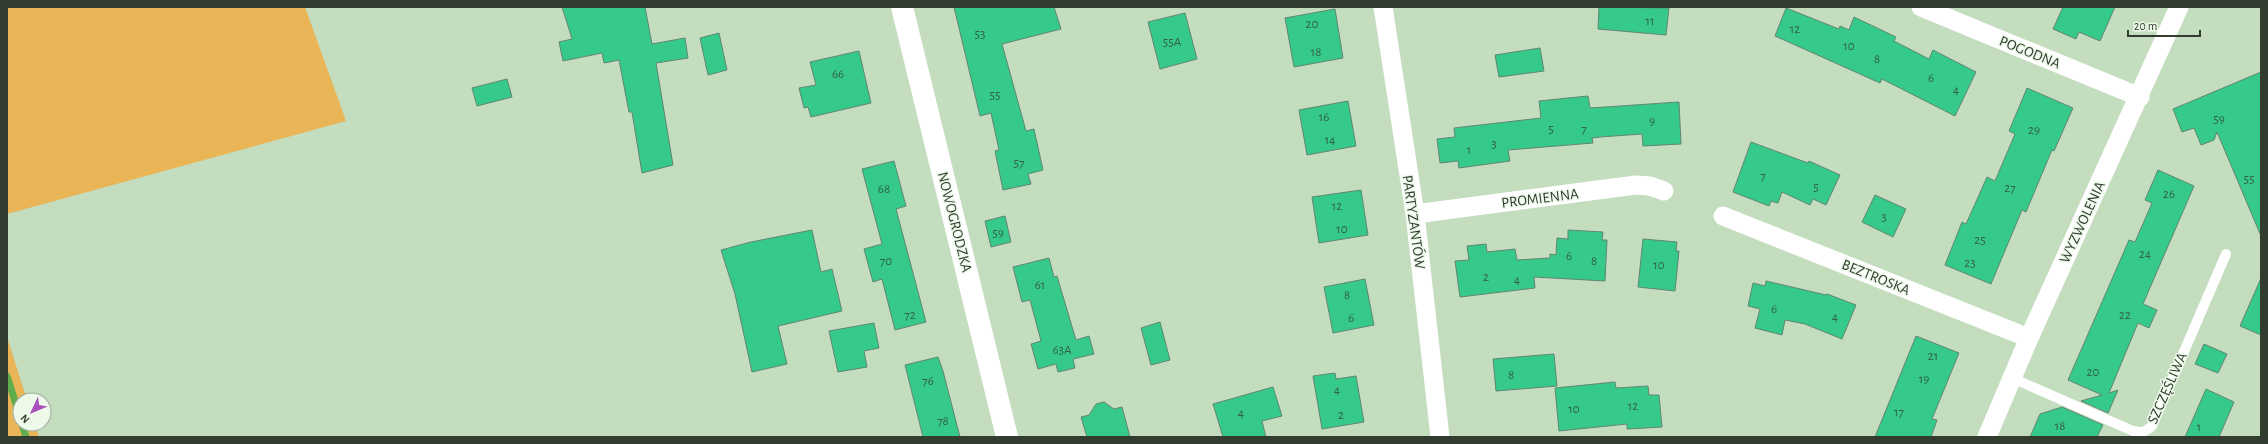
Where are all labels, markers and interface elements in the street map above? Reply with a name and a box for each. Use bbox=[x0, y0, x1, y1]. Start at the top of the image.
scale bar bbox=[2128, 12, 2200, 38]
house number: 11 bbox=[1646, 15, 1654, 28]
house number: 20 bbox=[1306, 18, 1319, 31]
text: 20 m bbox=[2134, 20, 2157, 32]
house number: 12 bbox=[1790, 23, 1800, 36]
house number: 53 bbox=[975, 28, 985, 41]
street label: POGODNA bbox=[1997, 33, 2063, 72]
house number: 55A bbox=[1163, 36, 1182, 49]
house number: 10 bbox=[1843, 40, 1855, 53]
house number: 18 bbox=[1311, 46, 1321, 59]
house number: 8 bbox=[1874, 53, 1880, 66]
house number: 66 bbox=[832, 68, 844, 81]
house number: 6 bbox=[1928, 72, 1934, 85]
house number: 4 bbox=[1953, 84, 1959, 97]
house number: 55 bbox=[990, 89, 1000, 102]
house number: 16 bbox=[1319, 111, 1329, 124]
house number: 59 bbox=[2213, 113, 2225, 126]
house number: 9 bbox=[1649, 115, 1655, 128]
house number: 5 bbox=[1548, 123, 1554, 136]
house number: 7 bbox=[1581, 123, 1587, 136]
house number: 29 bbox=[2028, 124, 2040, 137]
house number: 14 bbox=[1325, 134, 1335, 147]
house number: 3 bbox=[1491, 138, 1497, 151]
house number: 1 bbox=[1467, 144, 1471, 157]
house number: 57 bbox=[1014, 157, 1025, 170]
street label: NOWOGRODZKA bbox=[935, 170, 974, 274]
house number: 7 bbox=[1760, 170, 1766, 183]
house number: 55 bbox=[2244, 173, 2254, 186]
street label: PARTYZANTÓW bbox=[1399, 174, 1430, 271]
street label: WYZWOLENIA bbox=[2057, 179, 2108, 265]
house number: 5 bbox=[1813, 181, 1819, 194]
house number: 27 bbox=[2004, 182, 2016, 195]
house number: 68 bbox=[878, 183, 890, 196]
street label: PROMIENNA bbox=[1501, 186, 1580, 211]
house number: 26 bbox=[2163, 188, 2175, 201]
house number: 12 bbox=[1332, 200, 1342, 213]
house number: 3 bbox=[1881, 211, 1887, 224]
house number: 10 bbox=[1336, 223, 1348, 236]
house number: 59 bbox=[992, 227, 1004, 240]
house number: 25 bbox=[1974, 234, 1986, 247]
house number: 24 bbox=[2139, 248, 2151, 261]
house number: 6 bbox=[1566, 250, 1572, 263]
house number: 70 bbox=[880, 255, 892, 268]
house number: 8 bbox=[1591, 255, 1597, 268]
street label: BEZTROSKA bbox=[1840, 257, 1912, 298]
house number: 23 bbox=[1964, 257, 1976, 270]
house number: 10 bbox=[1653, 259, 1665, 272]
house number: 2 bbox=[1483, 271, 1489, 284]
house number: 4 bbox=[1514, 274, 1520, 287]
house number: 61 bbox=[1035, 279, 1045, 292]
house number: 8 bbox=[1344, 289, 1350, 302]
house number: 6 bbox=[1771, 303, 1777, 316]
house number: 72 bbox=[904, 309, 916, 322]
house number: 22 bbox=[2119, 309, 2131, 322]
house number: 4 bbox=[1832, 311, 1838, 324]
house number: 6 bbox=[1348, 312, 1354, 325]
house number: 63A bbox=[1053, 344, 1072, 357]
street label: SZCZĘŚLIWA bbox=[2143, 349, 2190, 426]
house number: 21 bbox=[1928, 350, 1938, 363]
house number: 20 bbox=[2087, 366, 2100, 379]
house number: 8 bbox=[1508, 369, 1514, 382]
house number: 19 bbox=[1919, 373, 1929, 386]
house number: 76 bbox=[922, 375, 934, 388]
house number: 4 bbox=[1334, 384, 1340, 397]
north arrow bbox=[12, 392, 52, 432]
house number: 12 bbox=[1628, 400, 1638, 413]
house number: 10 bbox=[1568, 403, 1580, 416]
house number: 17 bbox=[1894, 406, 1905, 419]
house number: 4 bbox=[1238, 407, 1244, 420]
house number: 2 bbox=[1338, 409, 1344, 422]
text: N bbox=[19, 412, 32, 425]
house number: 78 bbox=[937, 415, 949, 428]
house number: 18 bbox=[2055, 420, 2065, 433]
house number: 1 bbox=[2197, 421, 2201, 434]

